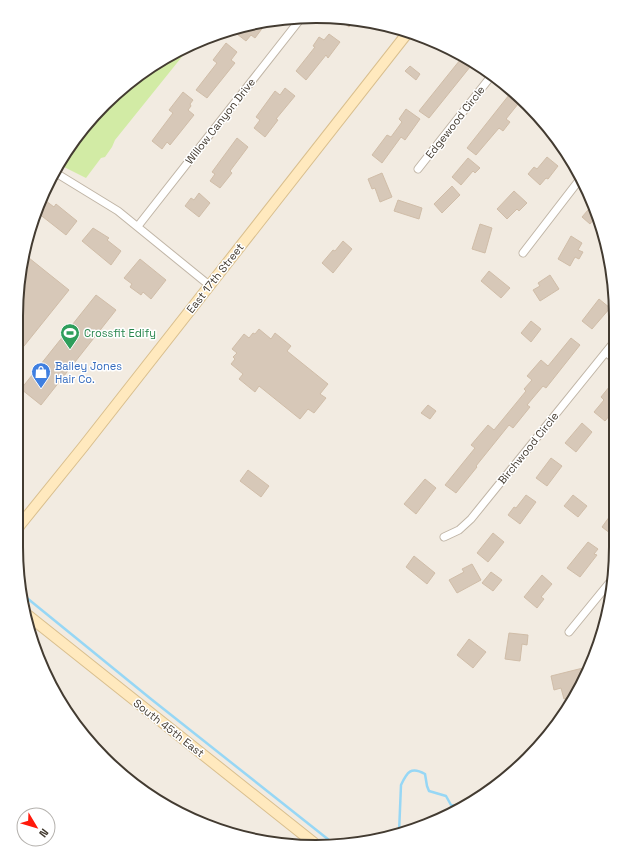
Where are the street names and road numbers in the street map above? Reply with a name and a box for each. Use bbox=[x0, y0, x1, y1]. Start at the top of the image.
street label: Willow Canyon Drive bbox=[182, 75, 258, 167]
street label: Edgewood Circle bbox=[422, 83, 488, 161]
street label: East 17th Street bbox=[183, 240, 247, 316]
street label: Birchwood Circle bbox=[495, 409, 561, 487]
street label: South 45th East bbox=[131, 696, 207, 760]

